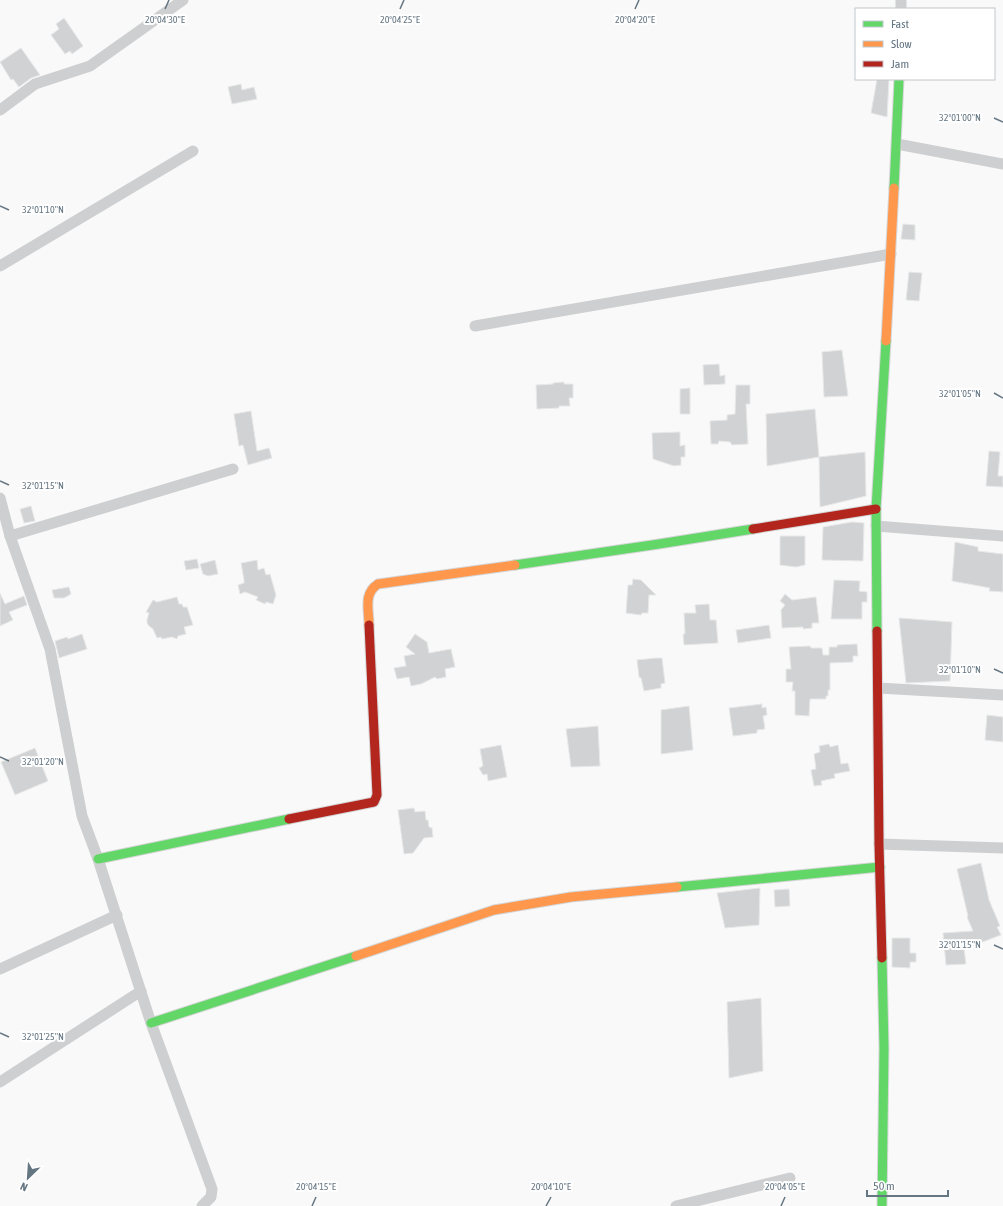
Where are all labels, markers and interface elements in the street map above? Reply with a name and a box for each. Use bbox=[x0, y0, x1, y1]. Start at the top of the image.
legend bbox=[855, 8, 995, 80]
text: 20°04'30"E bbox=[145, 14, 186, 25]
text: 20°04'25"E bbox=[380, 14, 421, 25]
text: 20°04'20"E bbox=[615, 14, 656, 25]
text: Fast bbox=[891, 17, 909, 31]
text: Slow bbox=[891, 37, 912, 51]
text: Jam bbox=[891, 57, 909, 71]
text: 32°01'00"N bbox=[939, 112, 981, 123]
text: 32°01'10"N bbox=[22, 204, 64, 215]
text: 32°01'05"N bbox=[939, 388, 981, 399]
text: 32°01'15"N bbox=[22, 480, 64, 491]
text: 32°01'10"N bbox=[939, 664, 981, 675]
text: 32°01'20"N bbox=[22, 756, 64, 767]
text: 32°01'15"N bbox=[939, 939, 981, 950]
text: 32°01'25"N bbox=[22, 1031, 64, 1042]
north arrow bbox=[8, 1158, 48, 1198]
scale bar bbox=[867, 1172, 948, 1198]
text: 50 m bbox=[873, 1179, 895, 1193]
text: N bbox=[18, 1180, 29, 1194]
text: 20°04'15"E bbox=[296, 1181, 337, 1192]
text: 20°04'10"E bbox=[531, 1181, 572, 1192]
text: 20°04'05"E bbox=[765, 1181, 806, 1192]

